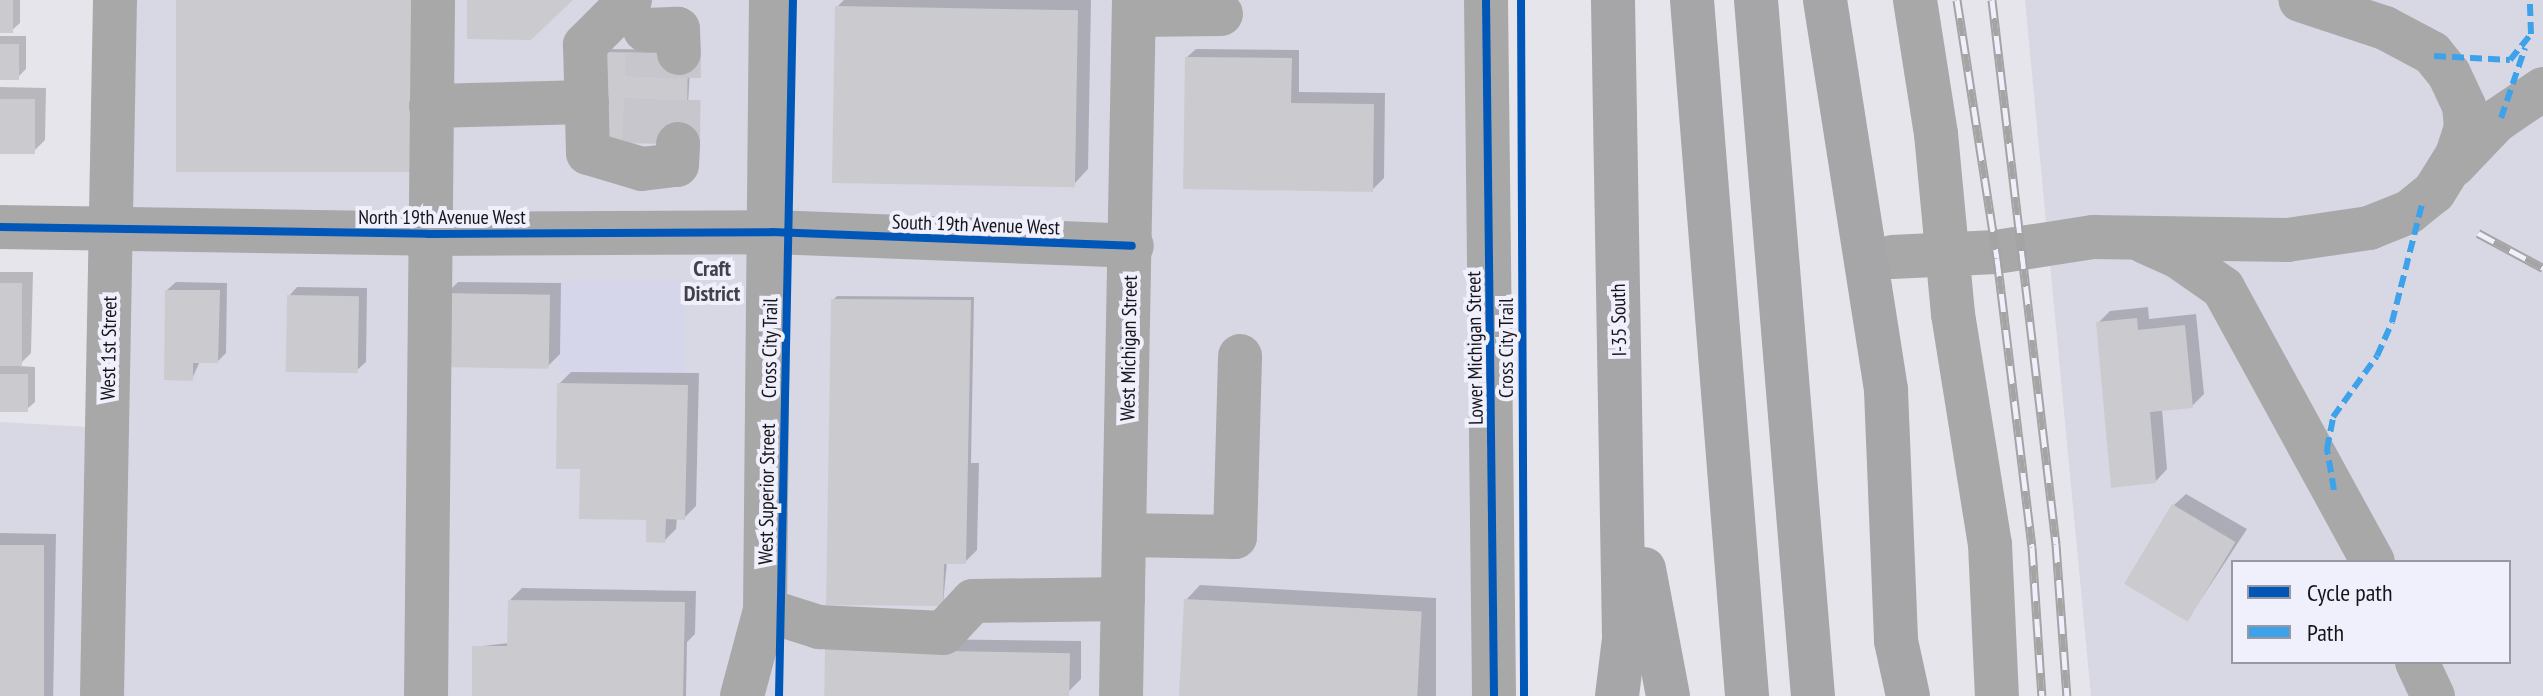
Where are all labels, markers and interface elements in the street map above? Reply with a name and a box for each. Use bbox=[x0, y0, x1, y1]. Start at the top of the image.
street label: North 19th Avenue West bbox=[358, 205, 526, 229]
street label: South 19th Avenue West bbox=[891, 210, 1061, 240]
district label: Craft District bbox=[684, 255, 740, 306]
street label: Lower Michigan Street bbox=[1462, 271, 1488, 425]
street label: West Michigan Street bbox=[1116, 275, 1142, 421]
street label: I-35 South bbox=[1606, 283, 1632, 357]
street label: West 1st Street bbox=[96, 296, 122, 400]
street label: Cross City Trail bbox=[757, 297, 783, 399]
street label: Cross City Trail bbox=[1494, 297, 1518, 399]
street label: West Superior Street bbox=[754, 423, 780, 565]
legend bbox=[2231, 560, 2511, 664]
text: Cycle path bbox=[2307, 577, 2393, 608]
text: Path bbox=[2307, 617, 2344, 648]

